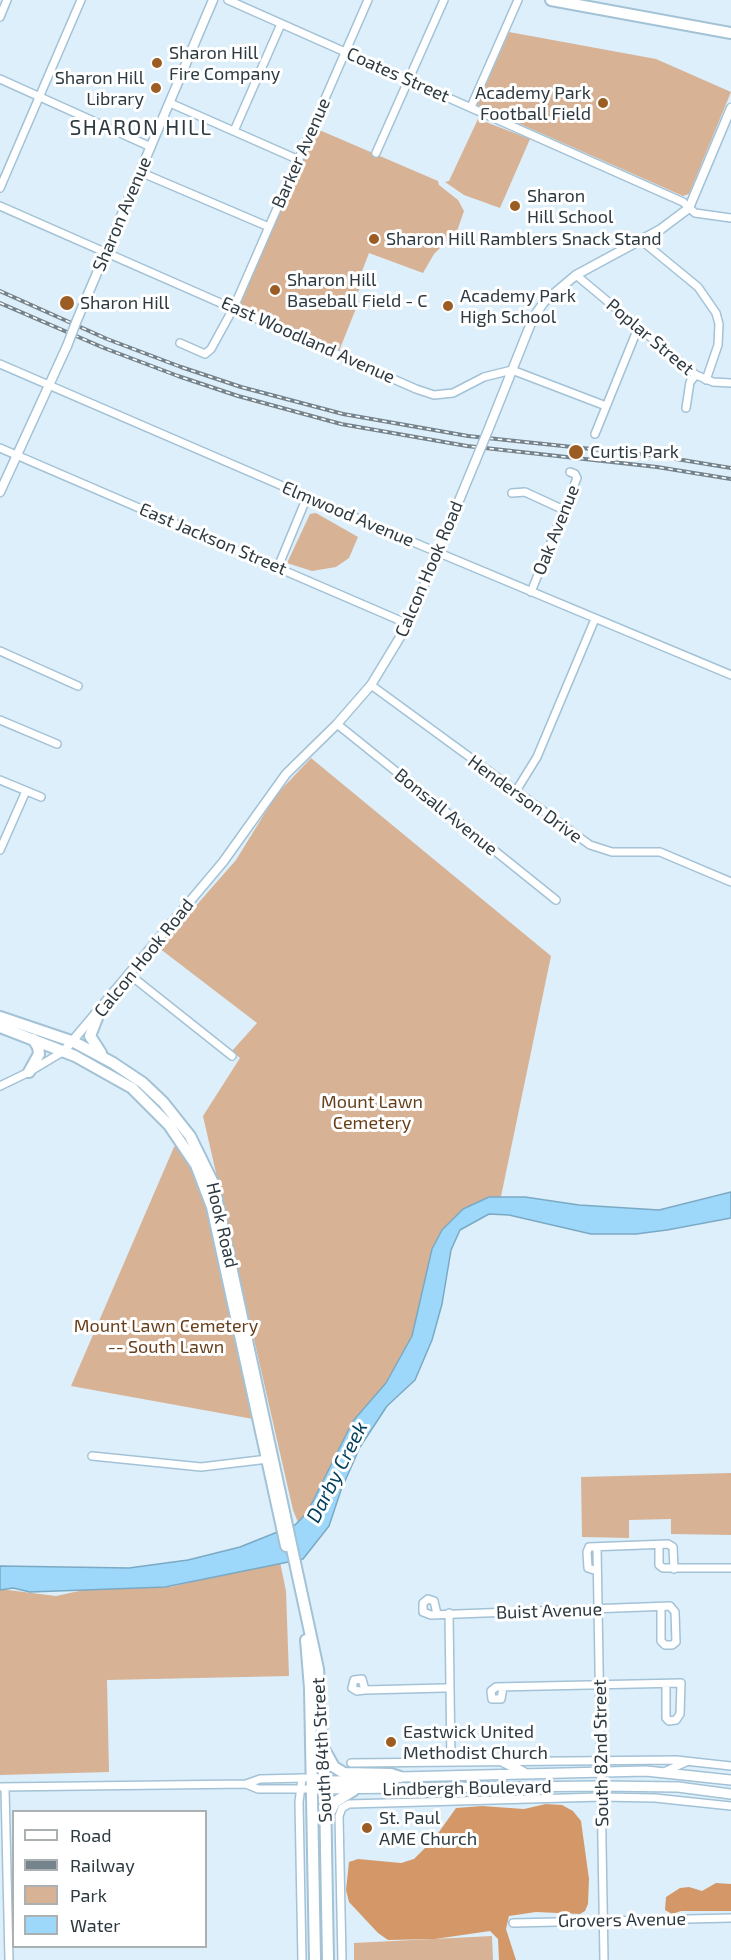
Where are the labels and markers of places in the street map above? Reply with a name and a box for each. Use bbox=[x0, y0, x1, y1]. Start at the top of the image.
place label: Sharon Hill Fire Company bbox=[169, 42, 280, 84]
marker: Sharon Hill Fire Company bbox=[150, 56, 164, 70]
place label: Sharon Hill Library bbox=[55, 67, 144, 110]
marker: Sharon Hill Library bbox=[149, 81, 163, 95]
place label: Academy Park Football Field bbox=[475, 82, 591, 124]
marker: Academy Park Football Field bbox=[596, 96, 610, 110]
place label: Sharon Hill School bbox=[527, 185, 613, 228]
marker: Sharon Hill School bbox=[508, 199, 522, 213]
place label: Sharon Hill Ramblers Snack Stand bbox=[386, 228, 662, 250]
marker: Sharon Hill Ramblers Snack Stand bbox=[367, 232, 381, 246]
place label: Sharon Hill Baseball Field - C bbox=[287, 269, 428, 312]
marker: Sharon Hill Baseball Field - C bbox=[268, 283, 282, 297]
place label: Academy Park High School bbox=[460, 285, 576, 328]
place label: Sharon Hill bbox=[80, 292, 169, 314]
marker: Sharon Hill bbox=[58, 294, 76, 312]
marker: Academy Park High School bbox=[441, 299, 455, 313]
place label: Curtis Park bbox=[590, 441, 679, 463]
marker: Curtis Park bbox=[567, 443, 585, 461]
place label: Eastwick United Methodist Church bbox=[403, 1721, 548, 1764]
marker: Eastwick United Methodist Church bbox=[384, 1735, 398, 1749]
place label: St. Paul AME Church bbox=[379, 1807, 477, 1850]
marker: St. Paul AME Church bbox=[360, 1821, 374, 1835]

